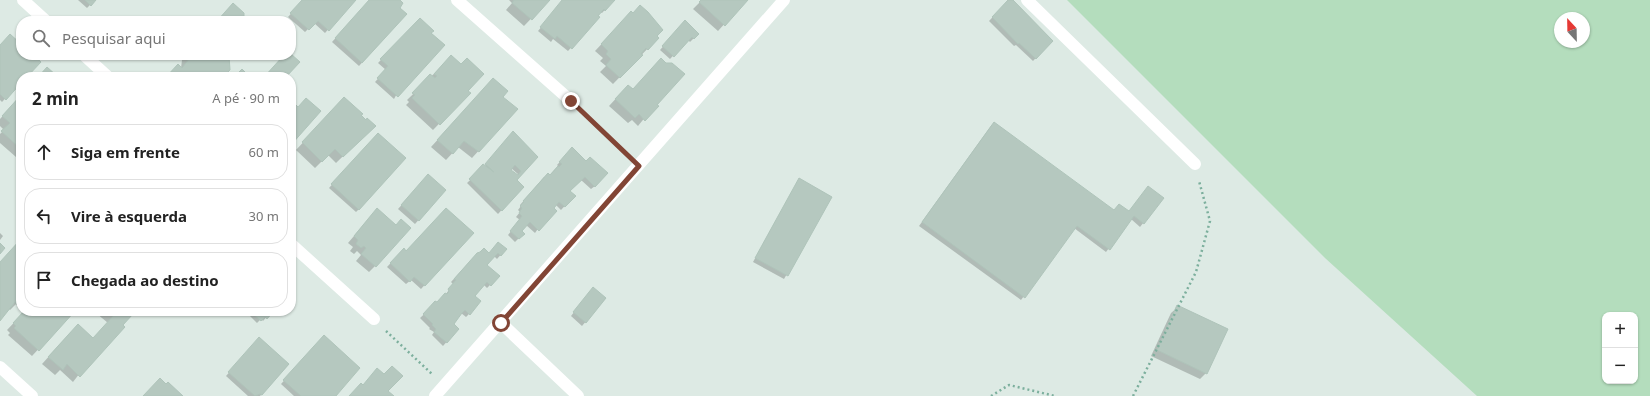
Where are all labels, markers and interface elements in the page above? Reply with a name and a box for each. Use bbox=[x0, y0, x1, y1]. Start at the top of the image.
north arrow bbox=[1554, 12, 1590, 48]
search box bbox=[16, 16, 296, 60]
icon: search bbox=[30, 27, 52, 49]
text: Pesquisar aqui bbox=[62, 28, 166, 48]
text: 2 min bbox=[32, 87, 79, 110]
text: A pé · 90 m bbox=[212, 89, 280, 107]
route end bbox=[562, 92, 580, 110]
icon: ahead bbox=[33, 141, 55, 163]
text: Siga em frente bbox=[71, 142, 180, 162]
text: 60 m bbox=[249, 143, 279, 161]
icon: left bbox=[33, 205, 55, 227]
text: Vire à esquerda bbox=[71, 206, 187, 226]
text: 30 m bbox=[249, 207, 279, 225]
icon: arrive bbox=[33, 269, 55, 291]
text: Chegada ao destino bbox=[71, 270, 219, 290]
map controls bbox=[1602, 312, 1638, 384]
button: + bbox=[1602, 312, 1638, 348]
route start bbox=[492, 314, 510, 332]
button: − bbox=[1602, 348, 1638, 384]

